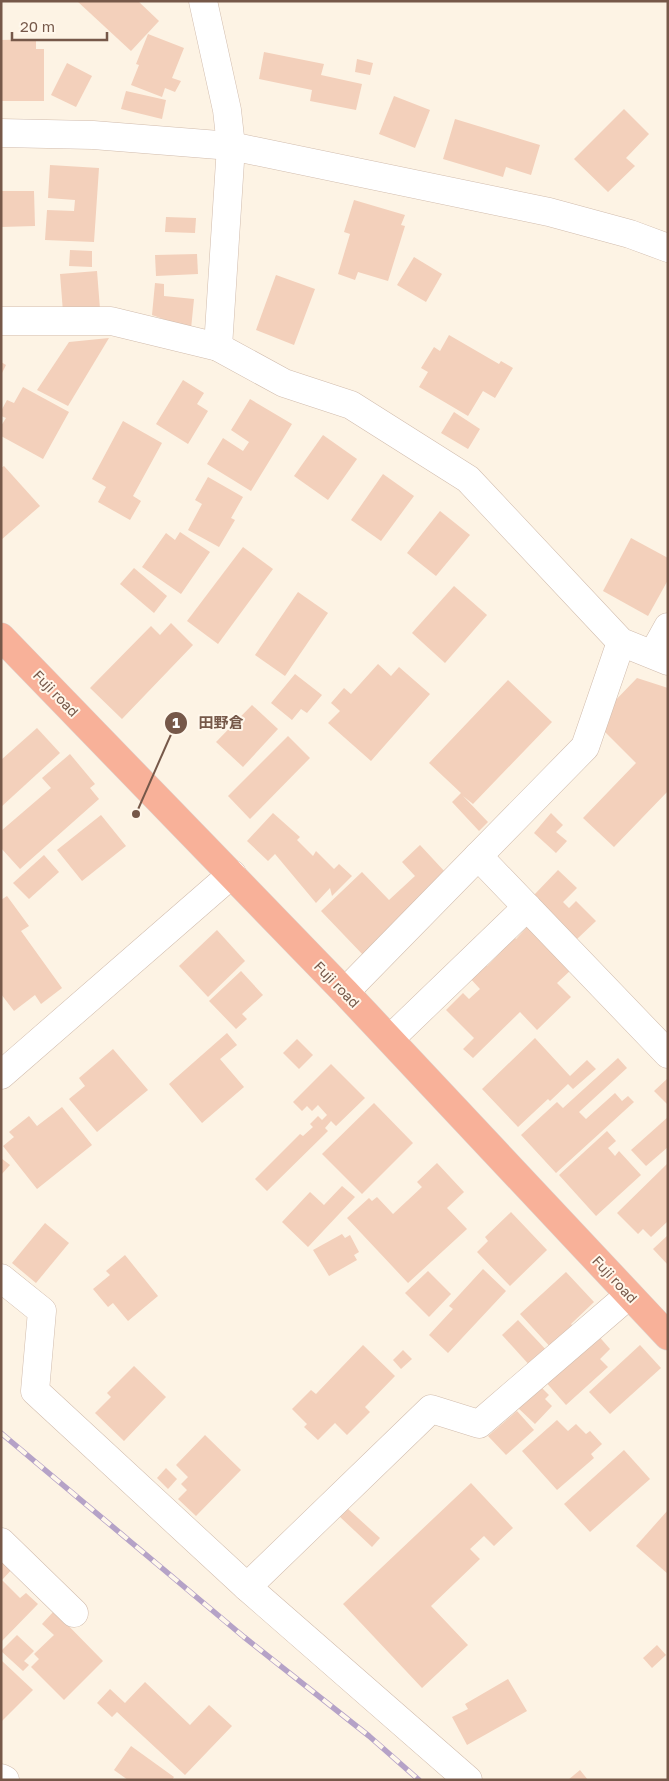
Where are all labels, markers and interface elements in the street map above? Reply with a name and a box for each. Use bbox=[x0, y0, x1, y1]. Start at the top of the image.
scale bar bbox=[12, 10, 108, 42]
text: 20 m bbox=[20, 17, 55, 35]
street label: Fuji road bbox=[30, 666, 82, 720]
callout: 田野倉 bbox=[164, 708, 254, 738]
text: 1 bbox=[172, 713, 180, 731]
text: 田野倉 bbox=[198, 713, 244, 731]
street label: Fuji road bbox=[311, 957, 363, 1011]
street label: Fuji road bbox=[589, 1252, 641, 1306]

